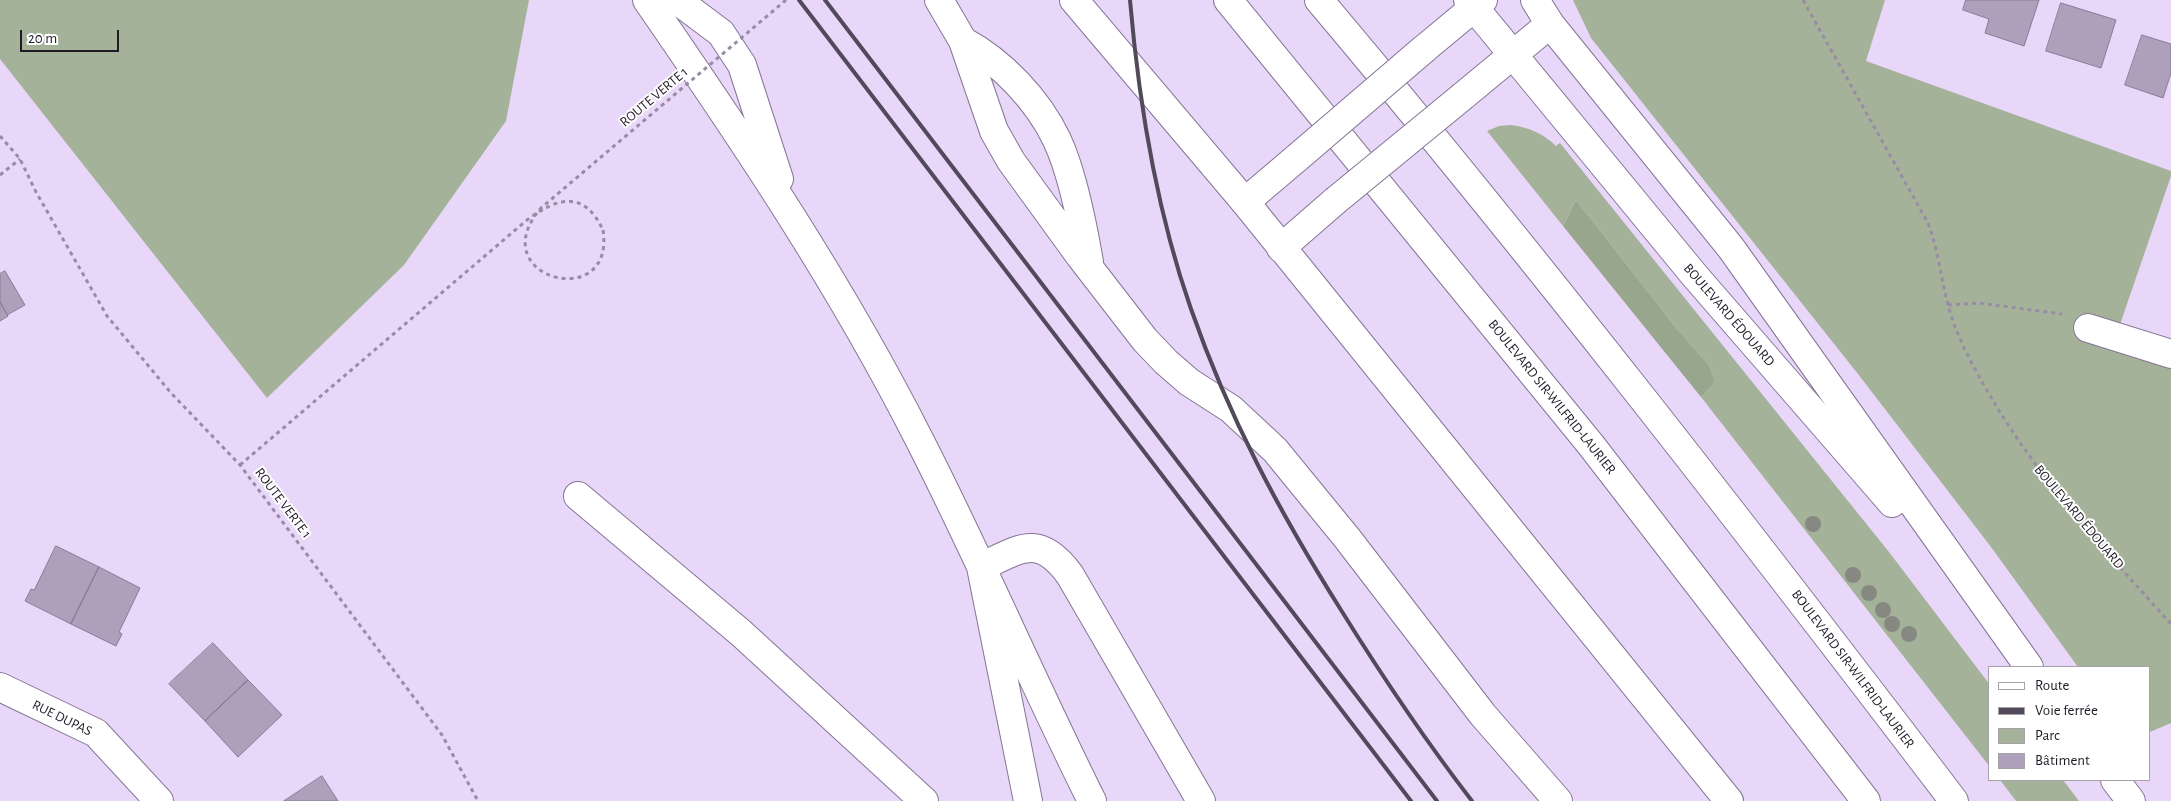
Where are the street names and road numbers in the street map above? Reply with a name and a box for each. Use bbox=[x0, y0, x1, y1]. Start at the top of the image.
street label: ROUTE VERTE 1 bbox=[616, 64, 692, 130]
street label: BOULEVARD ÉDOUARD bbox=[1680, 260, 1778, 370]
street label: BOULEVARD SIR-WILFRID-LAURIER bbox=[1484, 316, 1620, 478]
street label: BOULEVARD ÉDOUARD bbox=[2031, 462, 2127, 572]
street label: ROUTE VERTE 1 bbox=[251, 464, 315, 542]
street label: BOULEVARD SIR-WILFRID-LAURIER bbox=[1788, 587, 1918, 751]
street label: RUE DUPAS bbox=[29, 696, 95, 740]

